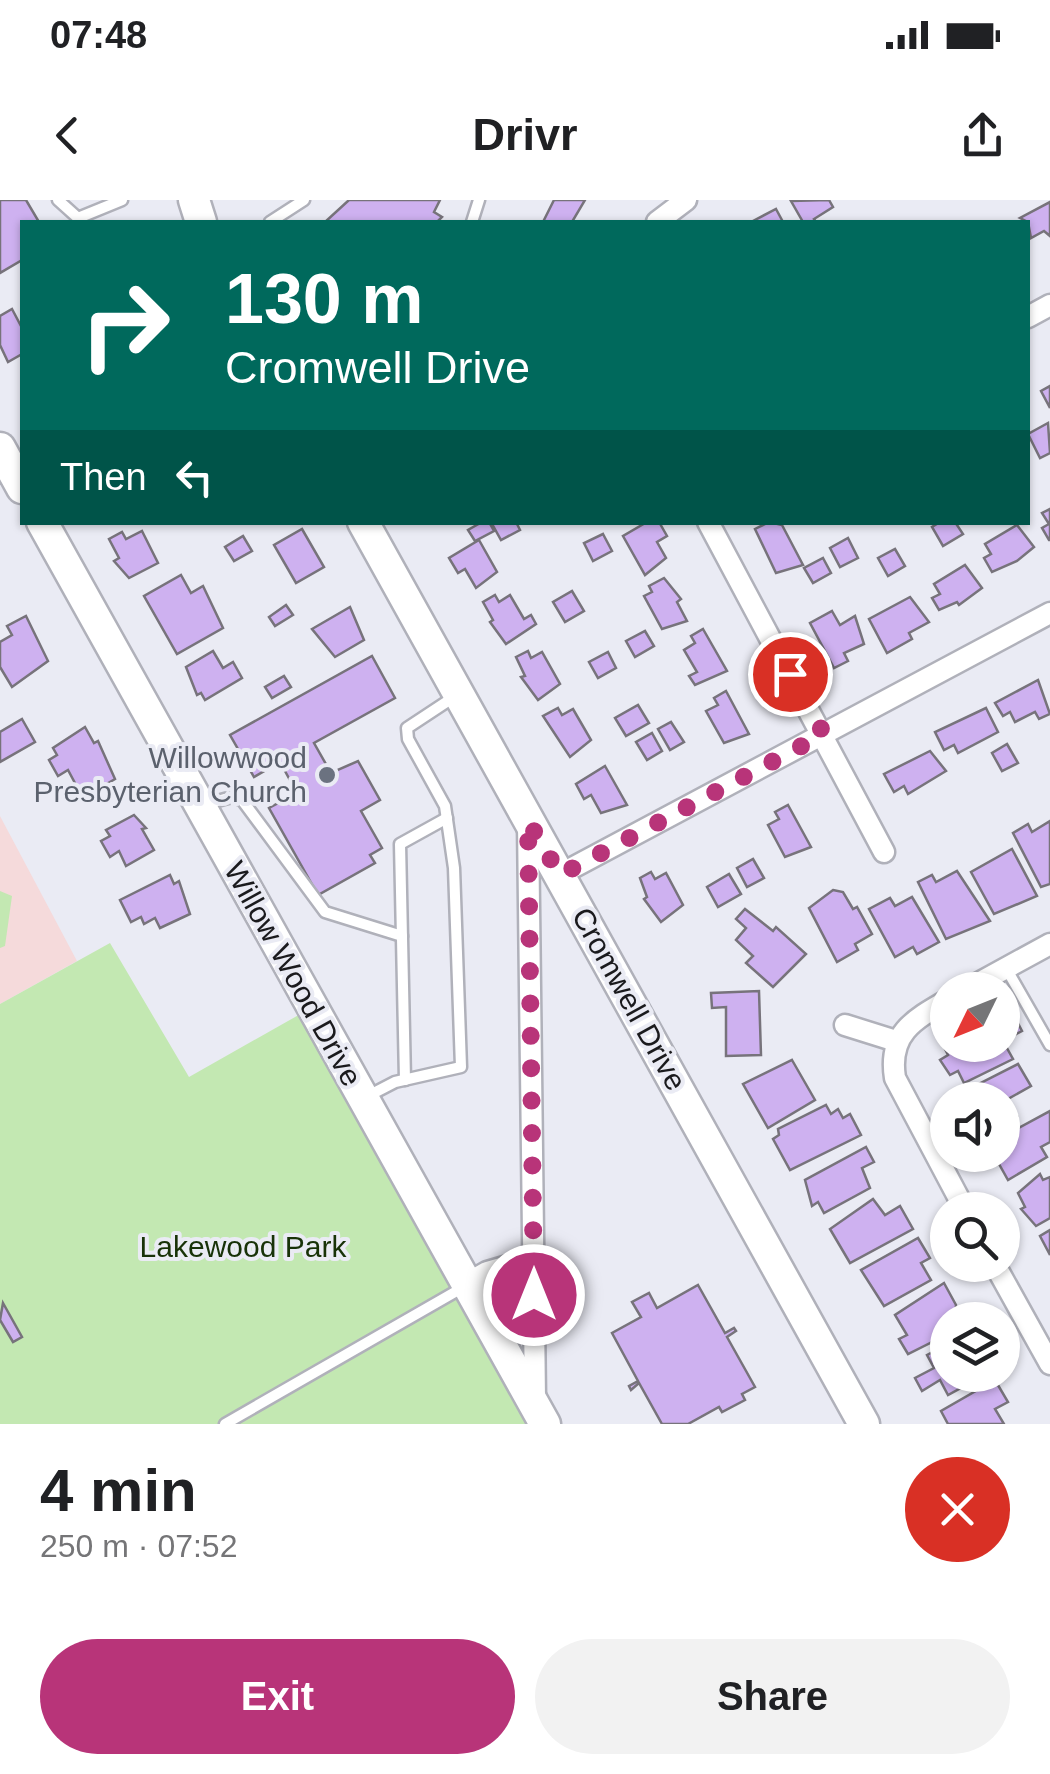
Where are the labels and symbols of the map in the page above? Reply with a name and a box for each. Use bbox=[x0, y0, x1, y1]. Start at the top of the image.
pin bbox=[748, 632, 833, 717]
place label: Willowwood Presbyterian Church bbox=[34, 741, 307, 808]
marker: Willowwood Presbyterian Church bbox=[316, 764, 338, 786]
street label: Willow Wood Drive bbox=[218, 856, 369, 1092]
street label: Cromwell Drive bbox=[566, 902, 693, 1096]
north arrow bbox=[930, 972, 1020, 1062]
park label: Lakewood Park bbox=[140, 1230, 347, 1263]
position arrow bbox=[482, 1243, 586, 1347]

